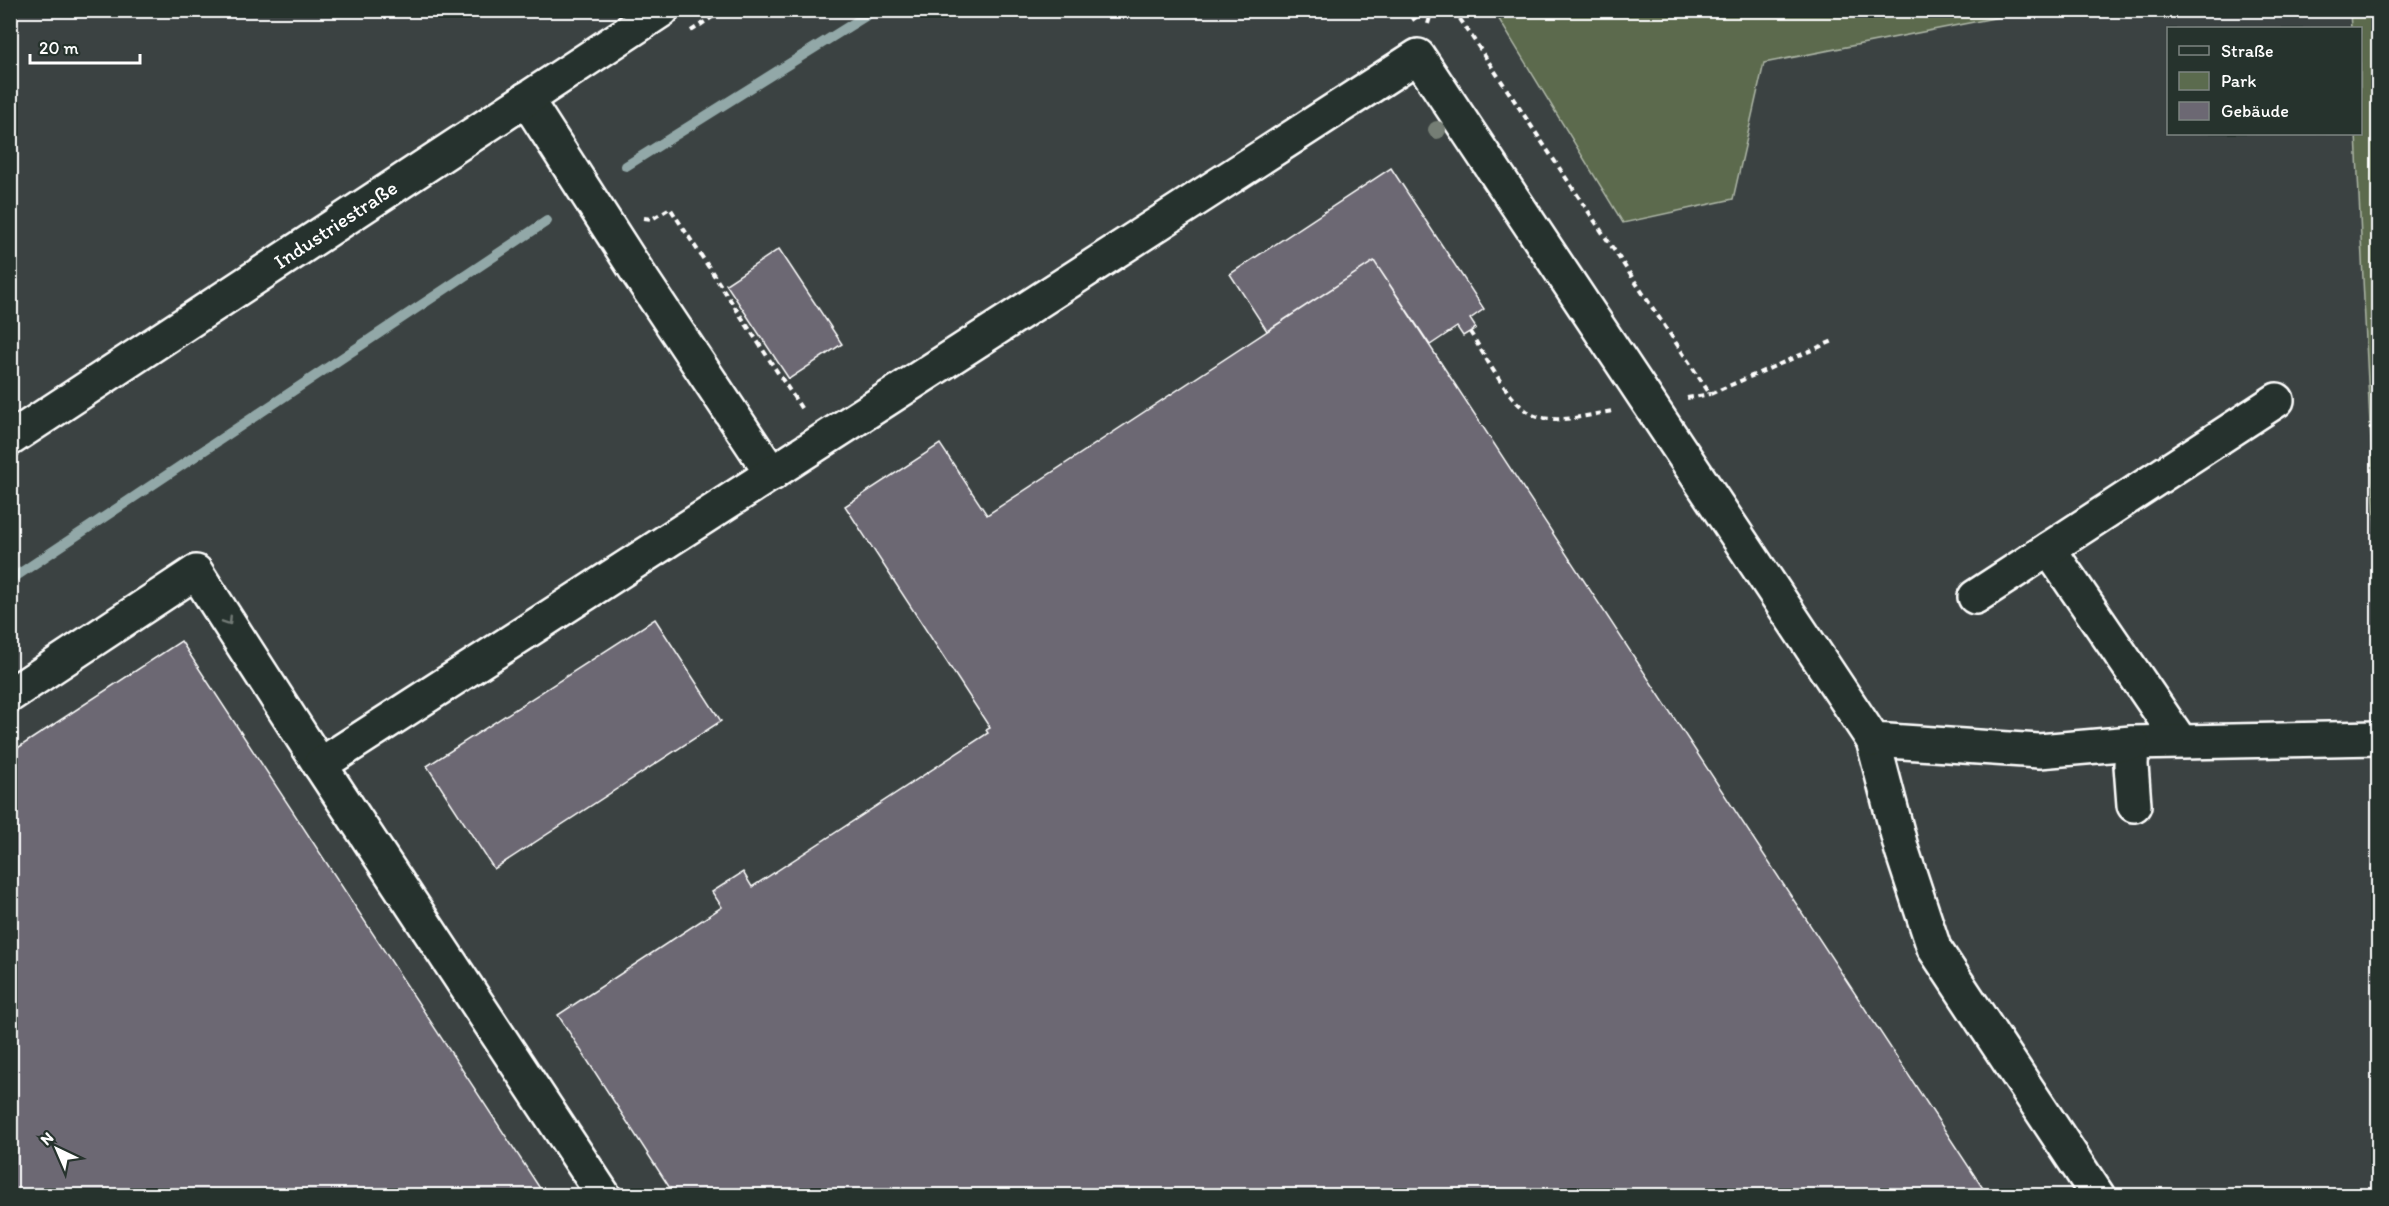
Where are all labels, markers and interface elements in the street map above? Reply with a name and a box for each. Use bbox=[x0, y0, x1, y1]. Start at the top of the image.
scale bar bbox=[30, 27, 140, 65]
legend bbox=[2167, 27, 2362, 135]
text: 20 m bbox=[39, 37, 79, 59]
text: Straße bbox=[2221, 40, 2274, 62]
text: Park bbox=[2221, 70, 2256, 92]
text: Gebäude bbox=[2221, 100, 2289, 122]
street label: Industriestraße bbox=[269, 175, 402, 274]
one-way arrow bbox=[221, 615, 232, 626]
north arrow bbox=[27, 1119, 87, 1179]
text: N bbox=[36, 1128, 57, 1149]

